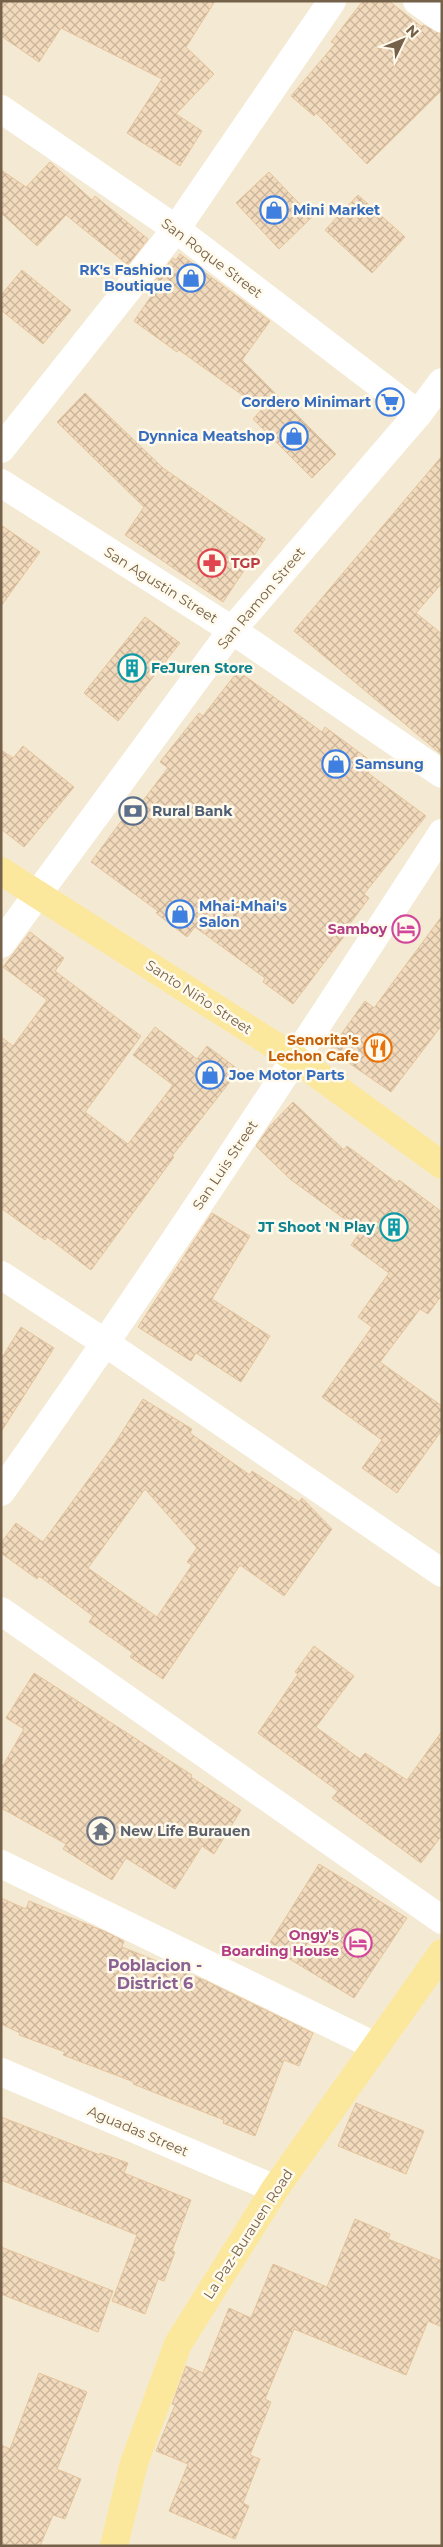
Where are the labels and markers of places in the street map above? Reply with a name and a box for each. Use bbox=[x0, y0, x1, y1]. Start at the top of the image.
shop icon: Mini Market bbox=[259, 195, 289, 225]
place label: Mini Market bbox=[293, 201, 380, 219]
place label: RK's Fashion Boutique bbox=[79, 261, 172, 295]
shop icon: RK's Fashion Boutique bbox=[176, 263, 206, 293]
supermarket icon: Cordero Minimart bbox=[375, 387, 405, 417]
place label: Cordero Minimart bbox=[241, 393, 371, 411]
shop icon: Dynnica Meatshop bbox=[279, 421, 309, 451]
place label: Dynnica Meatshop bbox=[138, 427, 275, 445]
pharmacy icon: TGP bbox=[197, 548, 227, 578]
place label: TGP bbox=[231, 554, 261, 572]
building icon: FeJuren Store bbox=[117, 653, 147, 683]
place label: FeJuren Store bbox=[151, 659, 253, 677]
shop icon: Samsung bbox=[321, 749, 351, 779]
place label: Samsung bbox=[355, 755, 424, 773]
bank icon: Rural Bank bbox=[118, 796, 148, 826]
place label: Rural Bank bbox=[152, 802, 233, 820]
place label: Mhai-Mhai's Salon bbox=[199, 897, 287, 931]
shop icon: Mhai-Mhai's Salon bbox=[165, 899, 195, 929]
hotel icon: Samboy bbox=[391, 914, 421, 944]
place label: Samboy bbox=[328, 920, 388, 938]
place label: Senorita's Lechon Cafe bbox=[268, 1031, 360, 1065]
restaurant icon: Senorita's Lechon Cafe bbox=[363, 1033, 393, 1063]
shop icon: Joe Motor Parts bbox=[195, 1060, 225, 1090]
place label: Joe Motor Parts bbox=[228, 1066, 345, 1084]
building icon: JT Shoot 'N Play bbox=[379, 1212, 409, 1242]
place label: JT Shoot 'N Play bbox=[257, 1218, 376, 1236]
temple icon: New Life Burauen bbox=[86, 1816, 116, 1846]
place label: New Life Burauen bbox=[120, 1822, 250, 1840]
place label: Ongy's Boarding House bbox=[221, 1926, 340, 1960]
hotel icon: Ongy's Boarding House bbox=[343, 1928, 373, 1958]

